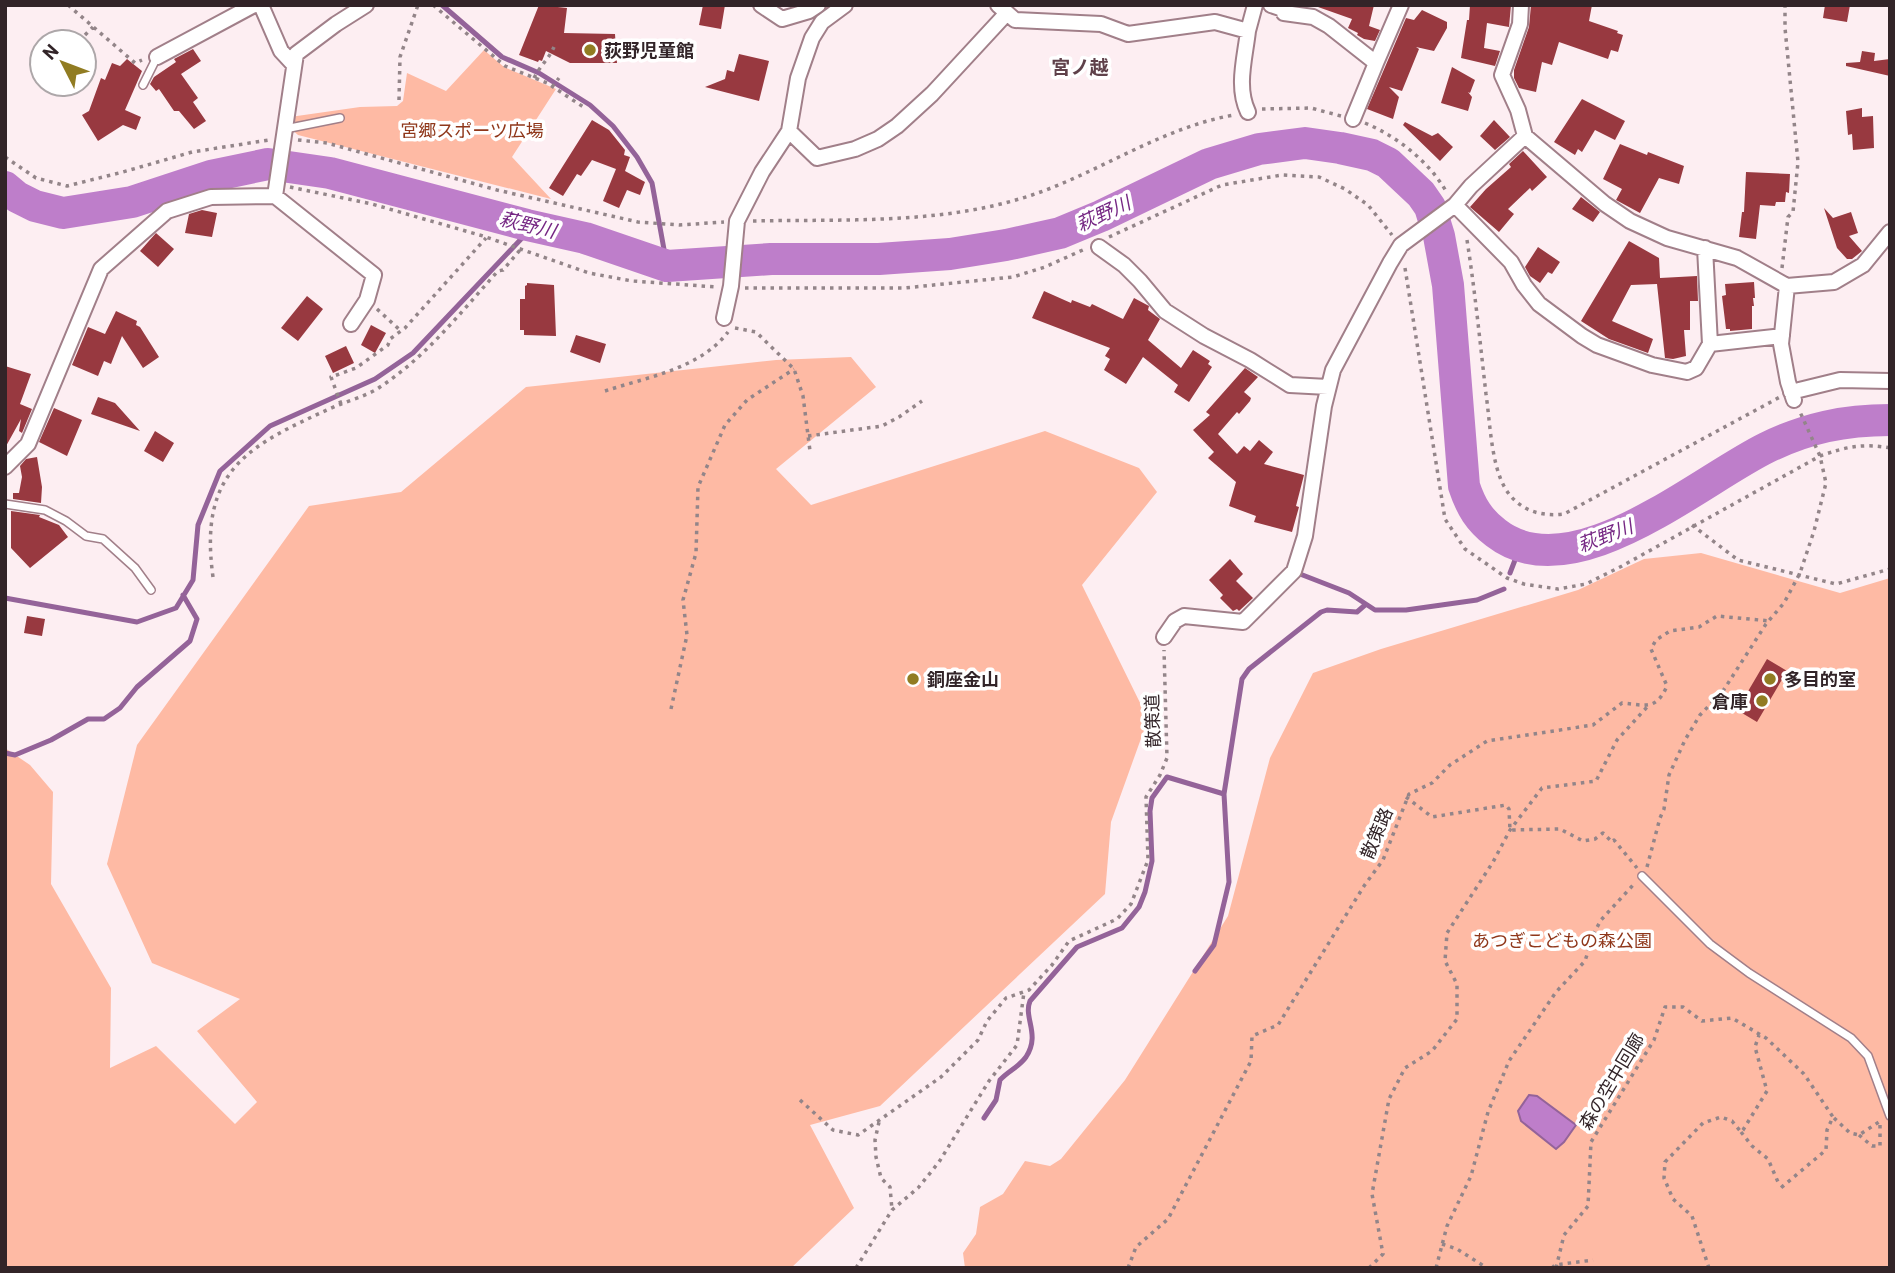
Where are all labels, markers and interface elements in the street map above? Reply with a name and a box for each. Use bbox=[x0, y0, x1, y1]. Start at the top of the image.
north arrow bbox=[28, 28, 98, 98]
text: N bbox=[37, 39, 63, 64]
place label: 荻野児童館 bbox=[604, 39, 694, 61]
marker: 荻野児童館 bbox=[582, 42, 598, 58]
district label: 宮ノ越 bbox=[1051, 55, 1109, 78]
park label: 宮郷スポーツ広場 bbox=[400, 119, 544, 141]
water label: 萩野川 bbox=[1072, 190, 1135, 235]
water label: 萩野川 bbox=[498, 206, 560, 243]
water label: 萩野川 bbox=[1574, 513, 1638, 556]
place label: 銅座金山 bbox=[926, 668, 999, 690]
place label: 多目的室 bbox=[1784, 668, 1856, 690]
marker: 銅座金山 bbox=[905, 671, 921, 687]
marker: 多目的室 bbox=[1762, 671, 1778, 687]
place label: 倉庫 bbox=[1712, 690, 1748, 712]
marker: 倉庫 bbox=[1754, 693, 1770, 709]
street label: 散策道 bbox=[1140, 694, 1164, 748]
street label: 散策路 bbox=[1355, 804, 1397, 862]
park label: あつぎこどもの森公園 bbox=[1472, 929, 1652, 951]
street label: 森の空中回廊 bbox=[1574, 1029, 1648, 1133]

